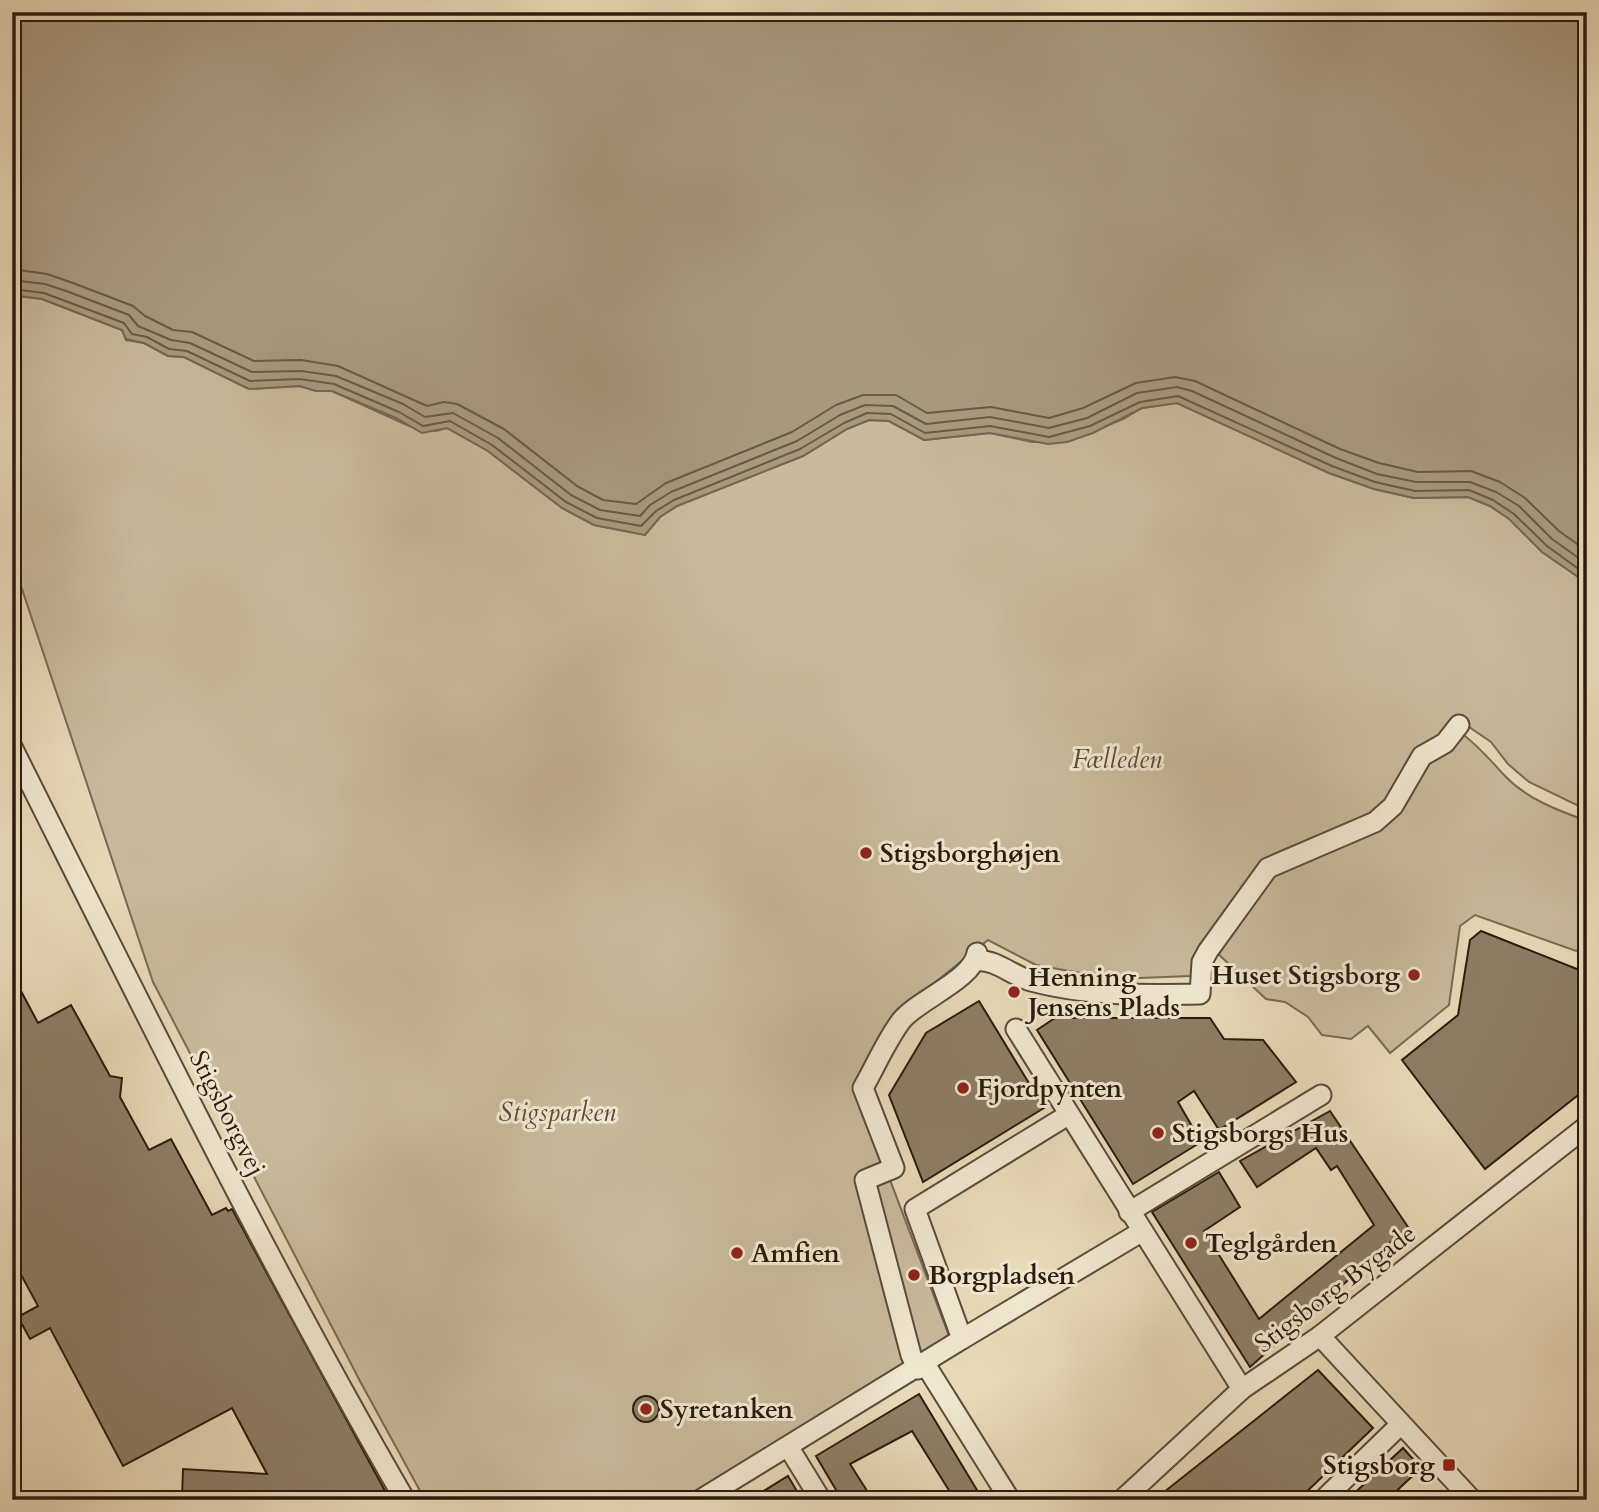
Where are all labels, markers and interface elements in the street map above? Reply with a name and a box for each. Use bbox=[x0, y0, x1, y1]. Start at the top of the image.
park label: Fælleden bbox=[1072, 742, 1162, 777]
place label: Stigsborghøjen bbox=[880, 836, 1060, 871]
marker: Stigsborghøjen bbox=[858, 845, 874, 861]
place label: Huset Stigsborg bbox=[1211, 958, 1400, 993]
place label: Henning Jensens Plads bbox=[1024, 960, 1180, 1025]
marker: Huset Stigsborg bbox=[1406, 967, 1422, 983]
marker: Henning Jensens Plads bbox=[1006, 984, 1022, 1000]
street label: Stigsborgvej bbox=[181, 1045, 274, 1182]
place label: Fjordpynten bbox=[977, 1071, 1123, 1106]
marker: Fjordpynten bbox=[955, 1080, 971, 1096]
park label: Stigsparken bbox=[498, 1095, 616, 1130]
place label: Stigsborgs Hus bbox=[1172, 1116, 1348, 1151]
marker: Stigsborgs Hus bbox=[1150, 1125, 1166, 1141]
street label: Stigsborg Bygade bbox=[1247, 1216, 1423, 1361]
place label: Teglgården bbox=[1205, 1226, 1337, 1261]
marker: Teglgården bbox=[1183, 1235, 1199, 1251]
place label: Amfien bbox=[751, 1236, 840, 1271]
marker: Amfien bbox=[729, 1245, 745, 1261]
place label: Borgpladsen bbox=[928, 1258, 1076, 1293]
marker: Borgpladsen bbox=[906, 1267, 922, 1283]
place label: Syretanken bbox=[660, 1392, 793, 1427]
marker: Syretanken bbox=[638, 1401, 654, 1417]
place label: Stigsborg bbox=[1323, 1448, 1435, 1483]
marker: Stigsborg bbox=[1441, 1457, 1457, 1473]

